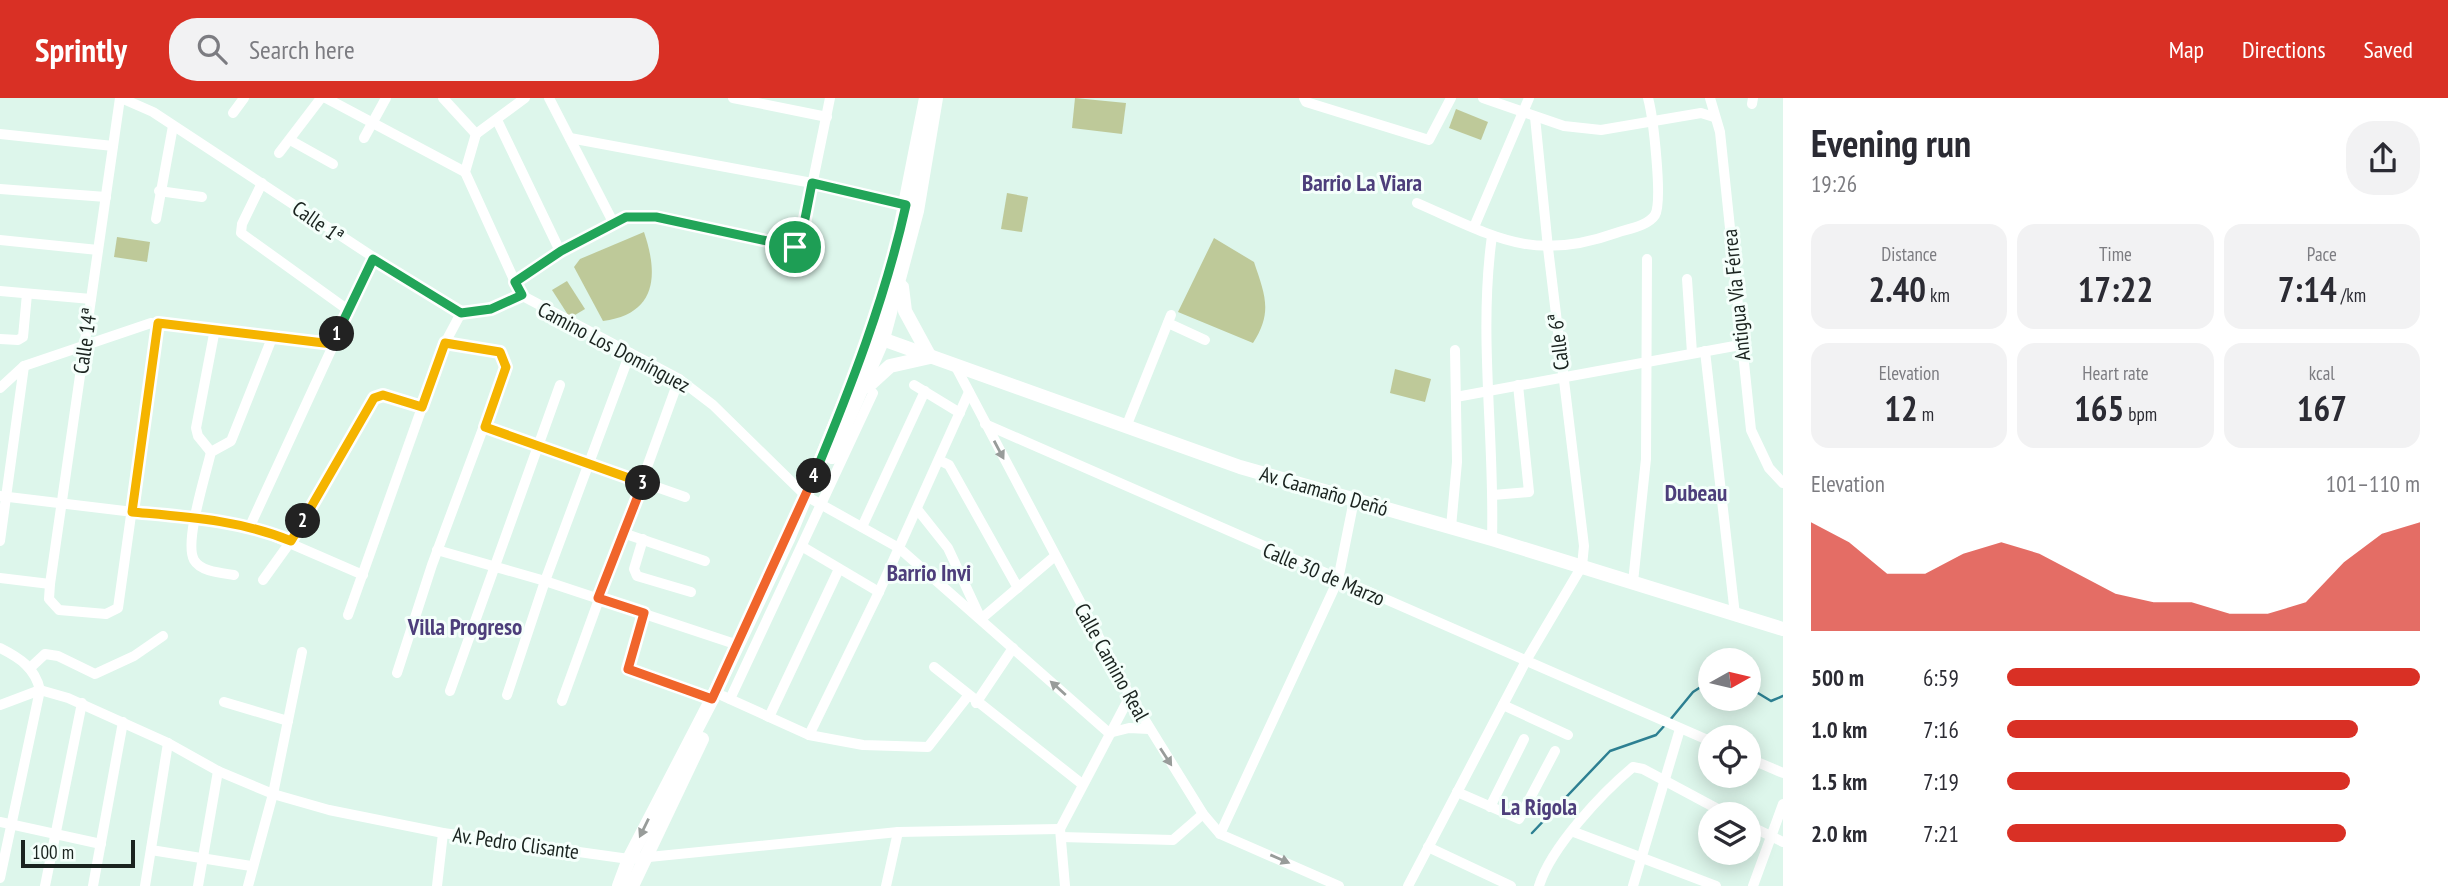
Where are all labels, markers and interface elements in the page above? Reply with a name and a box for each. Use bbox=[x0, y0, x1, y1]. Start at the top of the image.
search box bbox=[169, 18, 659, 81]
text: Sprintly bbox=[35, 28, 127, 71]
icon: search bbox=[193, 30, 231, 68]
text: Search here bbox=[249, 33, 355, 66]
text: Map bbox=[2169, 34, 2204, 65]
text: Directions bbox=[2242, 34, 2326, 65]
text: Saved bbox=[2364, 34, 2413, 65]
text: Evening run bbox=[1811, 118, 1971, 167]
button: share bbox=[2346, 121, 2420, 195]
district label: Barrio La Viara bbox=[1302, 168, 1422, 197]
text: 19:26 bbox=[1811, 169, 1857, 198]
street label: Calle 1ª bbox=[287, 195, 349, 249]
pin bbox=[765, 217, 825, 277]
icon: arrive bbox=[776, 228, 814, 266]
street label: Antigua Vía Férrea bbox=[1716, 228, 1756, 362]
text: Distance bbox=[1881, 242, 1937, 266]
text: Time bbox=[2099, 242, 2132, 266]
text: Pace bbox=[2307, 242, 2337, 266]
text: 2.40 bbox=[1868, 266, 1926, 312]
text: 17:22 bbox=[2078, 266, 2153, 312]
text: 7:14 bbox=[2278, 266, 2337, 312]
text: km bbox=[1926, 283, 1950, 307]
text: /km bbox=[2337, 283, 2366, 307]
street label: Camino Los Domínguez bbox=[533, 295, 695, 399]
street label: Calle 14ª bbox=[67, 306, 103, 376]
street label: Calle 6ª bbox=[1541, 312, 1575, 372]
pin: 1 bbox=[320, 316, 354, 352]
text: 1 bbox=[332, 321, 341, 345]
text: Elevation bbox=[1879, 361, 1940, 385]
text: Heart rate bbox=[2082, 361, 2149, 385]
text: kcal bbox=[2309, 361, 2335, 385]
text: 12 bbox=[1884, 385, 1918, 431]
text: 165 bbox=[2074, 385, 2124, 431]
text: 167 bbox=[2297, 385, 2347, 431]
text: m bbox=[1918, 402, 1934, 426]
text: bpm bbox=[2124, 402, 2157, 426]
one-way arrow bbox=[993, 440, 1005, 460]
pin: 4 bbox=[796, 458, 832, 494]
street label: Av. Caamaño Deñó bbox=[1257, 460, 1391, 522]
text: 4 bbox=[809, 463, 818, 487]
pin: 3 bbox=[626, 466, 660, 500]
text: Elevation bbox=[1811, 469, 1885, 498]
text: 101–110 m bbox=[2326, 469, 2420, 498]
text: 3 bbox=[638, 470, 647, 494]
district label: Dubeau bbox=[1665, 478, 1727, 507]
pin: 2 bbox=[286, 504, 320, 538]
text: 2 bbox=[298, 508, 307, 532]
street label: Calle 30 de Marzo bbox=[1259, 536, 1389, 612]
district label: Barrio Invi bbox=[887, 558, 971, 587]
street label: Calle Camino Real bbox=[1069, 598, 1156, 726]
district label: Villa Progreso bbox=[407, 612, 522, 641]
north arrow bbox=[1698, 648, 1760, 710]
map controls bbox=[1698, 648, 1761, 865]
text: 500 m bbox=[1811, 663, 1864, 692]
text: 6:59 bbox=[1923, 663, 1959, 692]
one-way arrow bbox=[1049, 680, 1067, 696]
text: 1.0 km bbox=[1811, 715, 1867, 744]
text: 7:16 bbox=[1923, 715, 1959, 744]
button: locate bbox=[1698, 725, 1761, 788]
one-way arrow bbox=[1160, 747, 1173, 767]
text: 1.5 km bbox=[1811, 767, 1867, 796]
text: 7:19 bbox=[1923, 767, 1959, 796]
district label: La Rigola bbox=[1501, 792, 1577, 821]
button: layers bbox=[1698, 802, 1761, 865]
one-way arrow bbox=[638, 818, 649, 838]
text: 2.0 km bbox=[1811, 819, 1867, 848]
text: 7:21 bbox=[1923, 819, 1959, 848]
street label: Av. Pedro Clisante bbox=[451, 821, 581, 865]
scale bar bbox=[21, 837, 135, 869]
text: 100 m bbox=[32, 840, 74, 864]
one-way arrow bbox=[1269, 854, 1290, 865]

